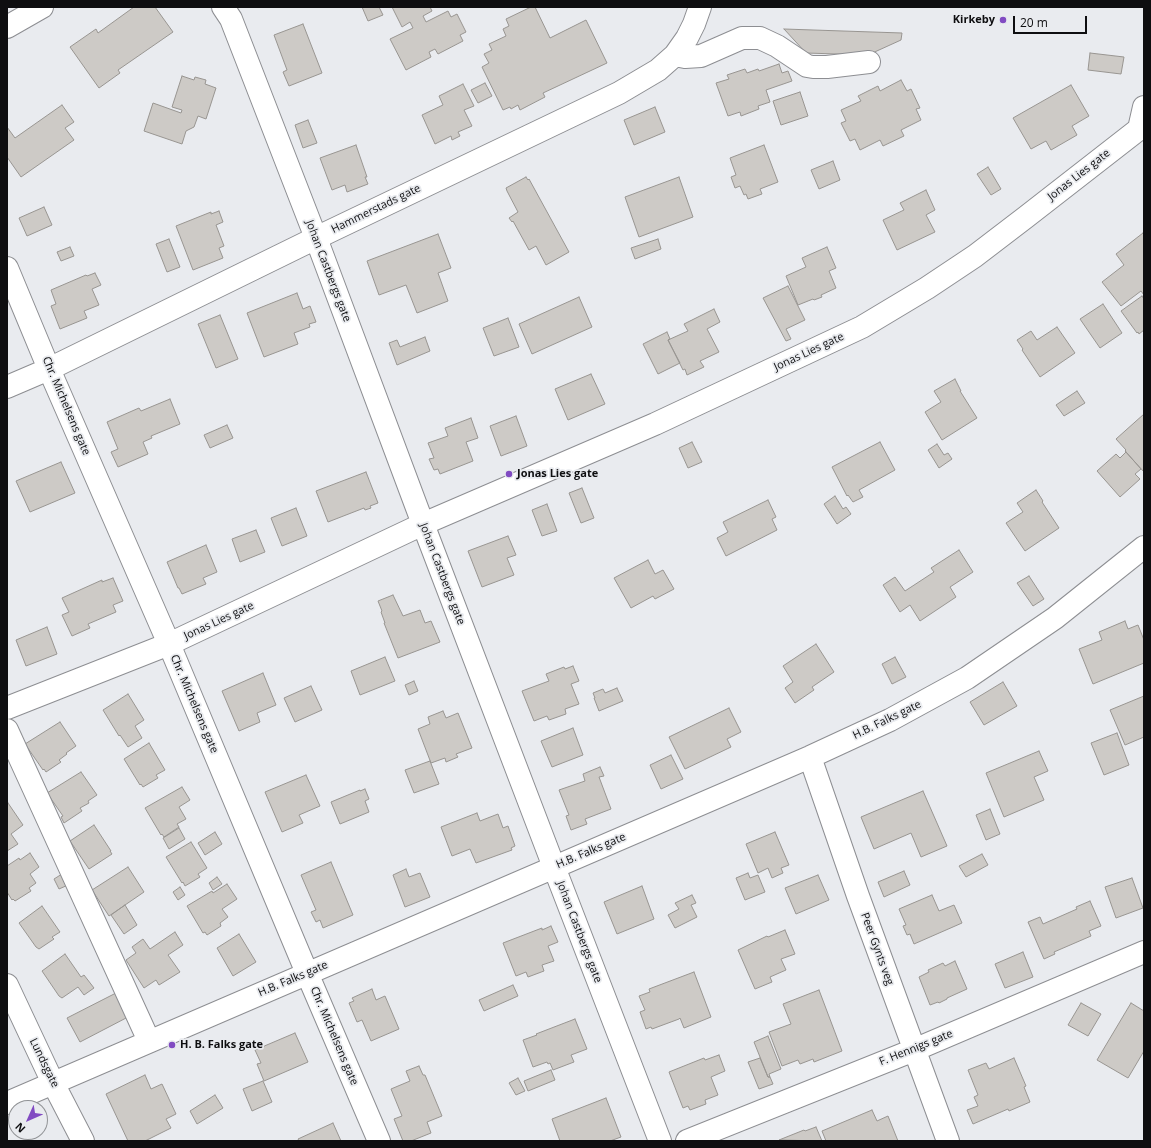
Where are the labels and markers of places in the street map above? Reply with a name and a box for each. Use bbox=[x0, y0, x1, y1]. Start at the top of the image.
place label: Kirkeby bbox=[953, 13, 995, 27]
marker: Kirkeby bbox=[998, 15, 1008, 25]
place label: Jonas Lies gate bbox=[517, 467, 598, 481]
marker: Jonas Lies gate bbox=[504, 469, 514, 479]
place label: H. B. Falks gate bbox=[180, 1038, 263, 1052]
marker: H. B. Falks gate bbox=[167, 1040, 177, 1050]

